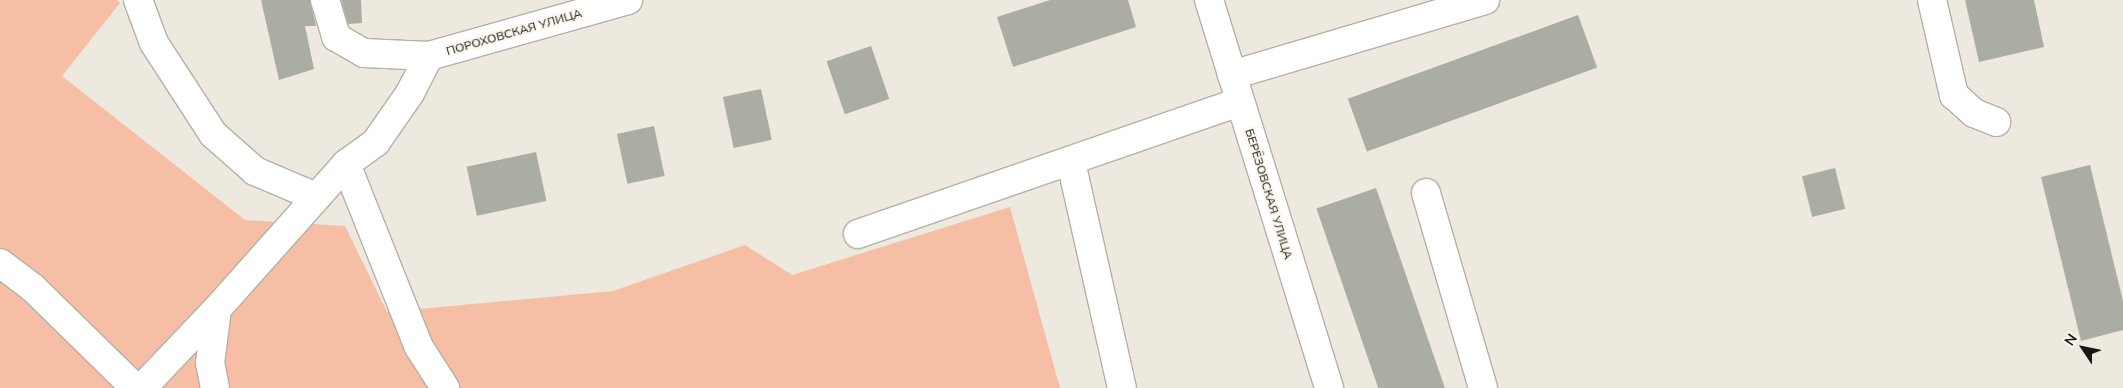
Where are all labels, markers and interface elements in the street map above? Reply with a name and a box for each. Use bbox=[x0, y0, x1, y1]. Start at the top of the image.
street label: ПОРОХОВСКАЯ УЛИЦА bbox=[444, 6, 584, 58]
street label: БЕРЁЗОВСКАЯ УЛИЦА bbox=[1242, 127, 1296, 261]
north arrow bbox=[2058, 323, 2108, 373]
text: N bbox=[2060, 330, 2081, 349]

